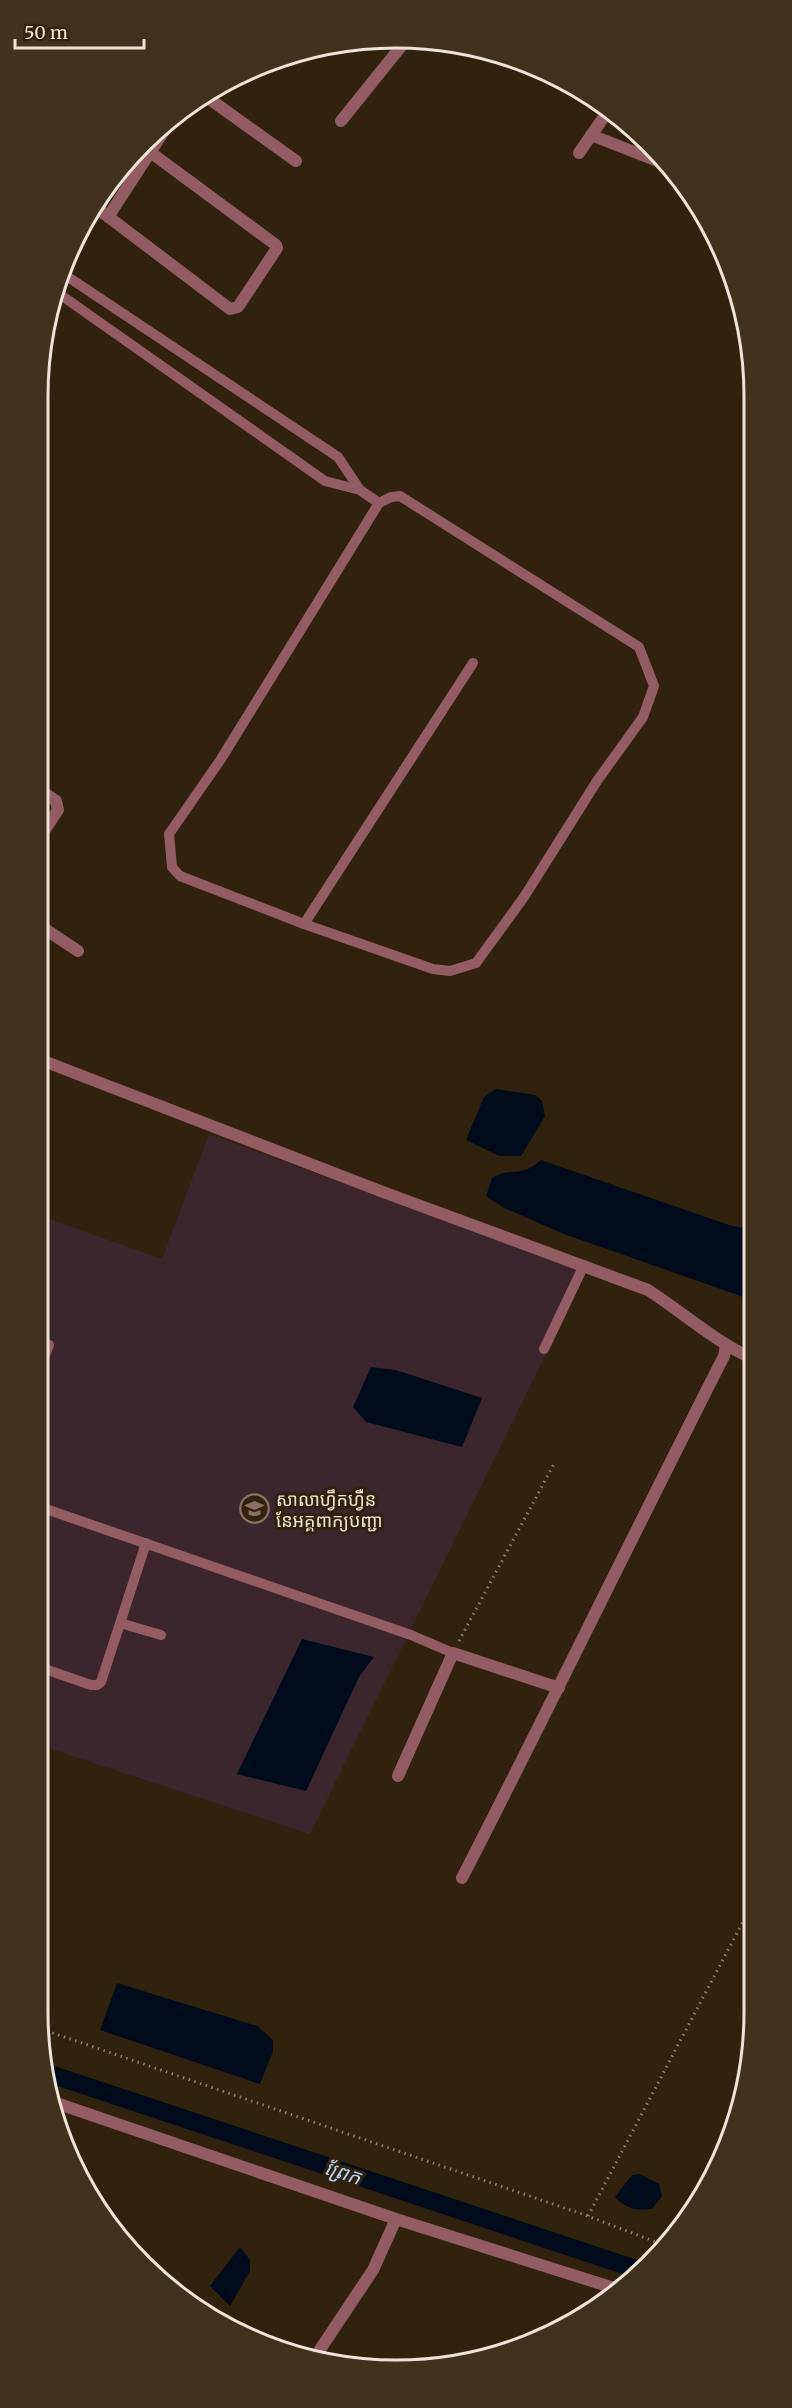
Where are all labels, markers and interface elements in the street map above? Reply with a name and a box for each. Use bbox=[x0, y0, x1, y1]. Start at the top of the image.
scale bar bbox=[15, 12, 144, 50]
text: 50 m bbox=[24, 21, 68, 44]
place label: សាលាហ្វឹកហ្វឺន នែអគ្គពាក្យបញ្ជា bbox=[276, 1488, 383, 1532]
school or university icon: សាលាហ្វឹកហ្វឺន នែអគ្គពាក្យបញ្ជា bbox=[239, 1493, 271, 1525]
water label: ព្រែក bbox=[322, 2154, 366, 2190]

